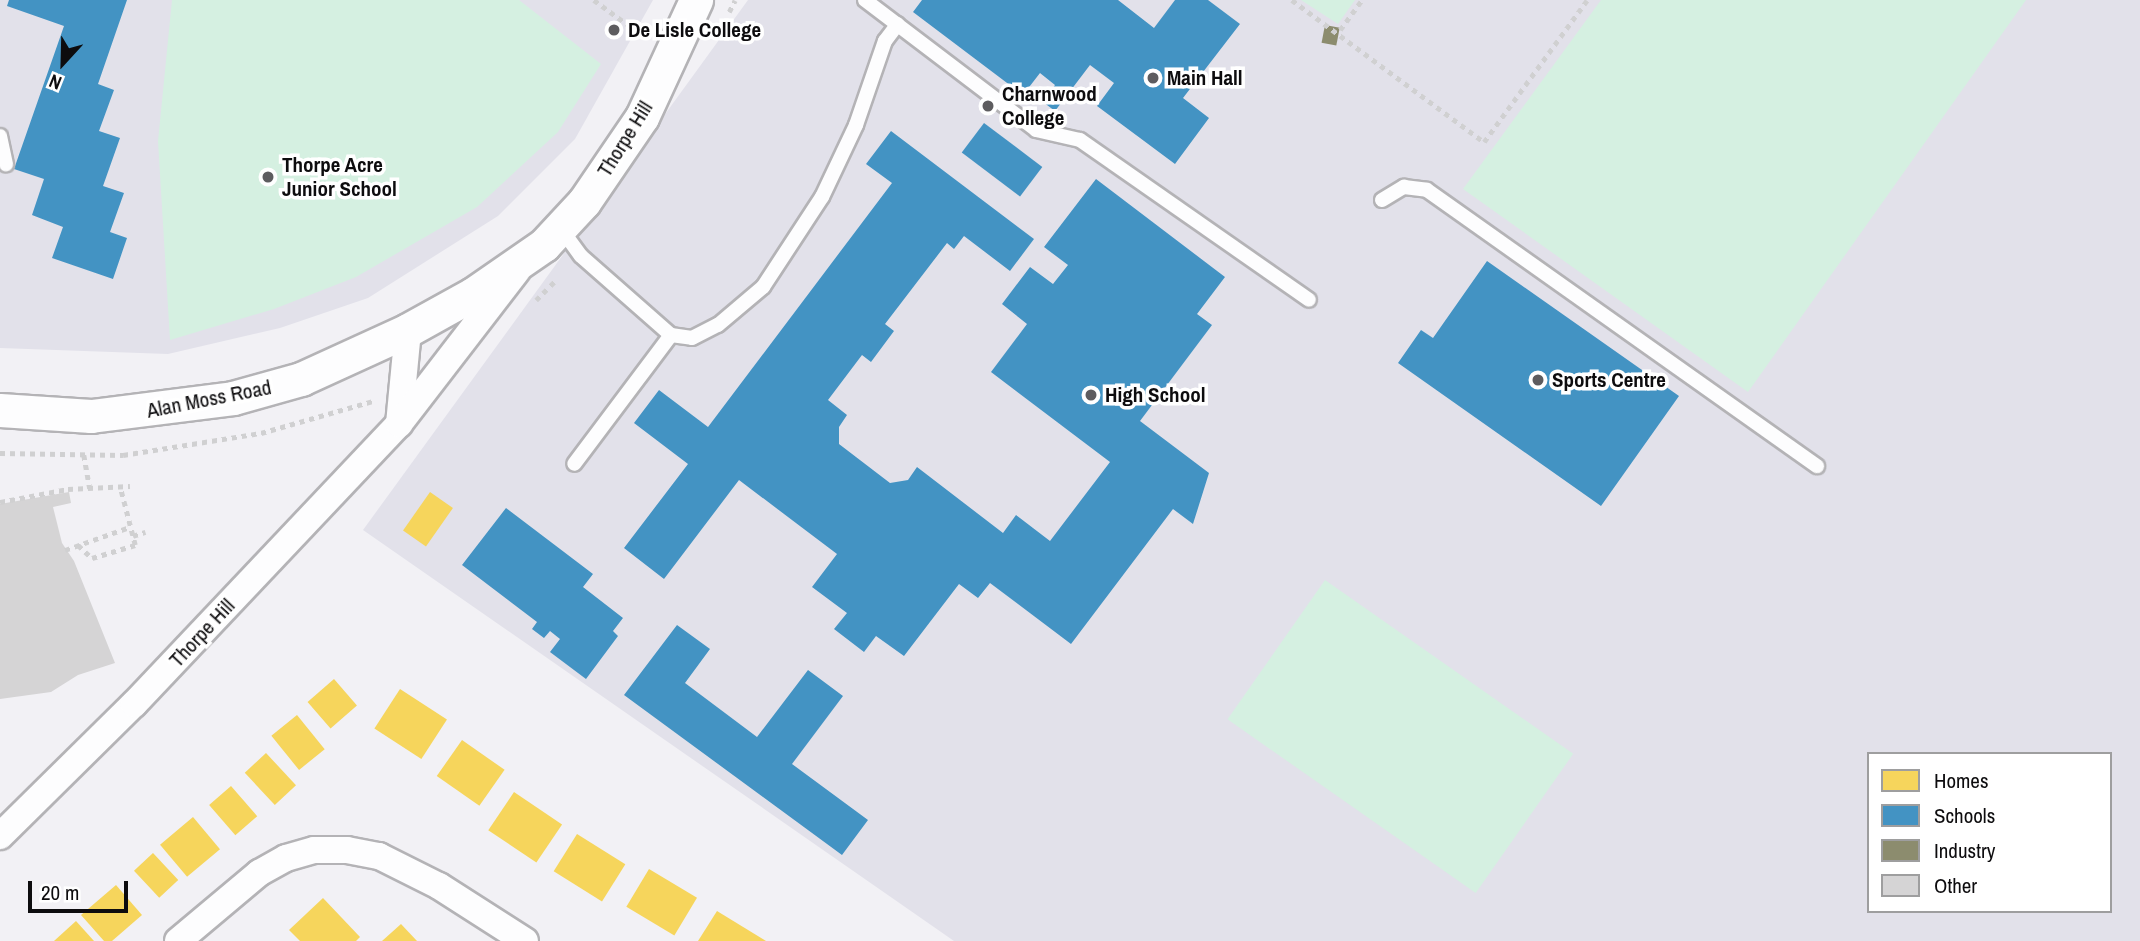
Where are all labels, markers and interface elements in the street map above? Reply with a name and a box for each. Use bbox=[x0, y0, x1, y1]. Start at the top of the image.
place label: De Lisle College bbox=[628, 17, 761, 43]
marker: De Lisle College bbox=[606, 22, 622, 38]
north arrow bbox=[28, 28, 98, 98]
place label: Main Hall bbox=[1167, 65, 1243, 91]
text: N bbox=[45, 68, 65, 97]
marker: Main Hall bbox=[1145, 70, 1161, 86]
place label: Charnwood College bbox=[1002, 81, 1097, 131]
street label: Thorpe Hill bbox=[592, 97, 658, 181]
marker: Charnwood College bbox=[980, 98, 996, 114]
place label: Thorpe Acre Junior School bbox=[282, 152, 397, 202]
marker: Thorpe Acre Junior School bbox=[260, 169, 276, 185]
place label: Sports Centre bbox=[1552, 367, 1666, 393]
marker: Sports Centre bbox=[1530, 372, 1546, 388]
street label: Alan Moss Road bbox=[145, 375, 273, 423]
place label: High School bbox=[1105, 382, 1205, 408]
marker: High School bbox=[1083, 387, 1099, 403]
street label: Thorpe Hill bbox=[164, 594, 240, 672]
legend bbox=[1867, 752, 2112, 913]
text: Homes bbox=[1934, 766, 1989, 795]
text: Schools bbox=[1934, 801, 1995, 830]
text: Industry bbox=[1934, 836, 1995, 865]
scale bar bbox=[32, 867, 131, 911]
text: Other bbox=[1934, 871, 1977, 900]
text: 20 m bbox=[41, 878, 79, 907]

